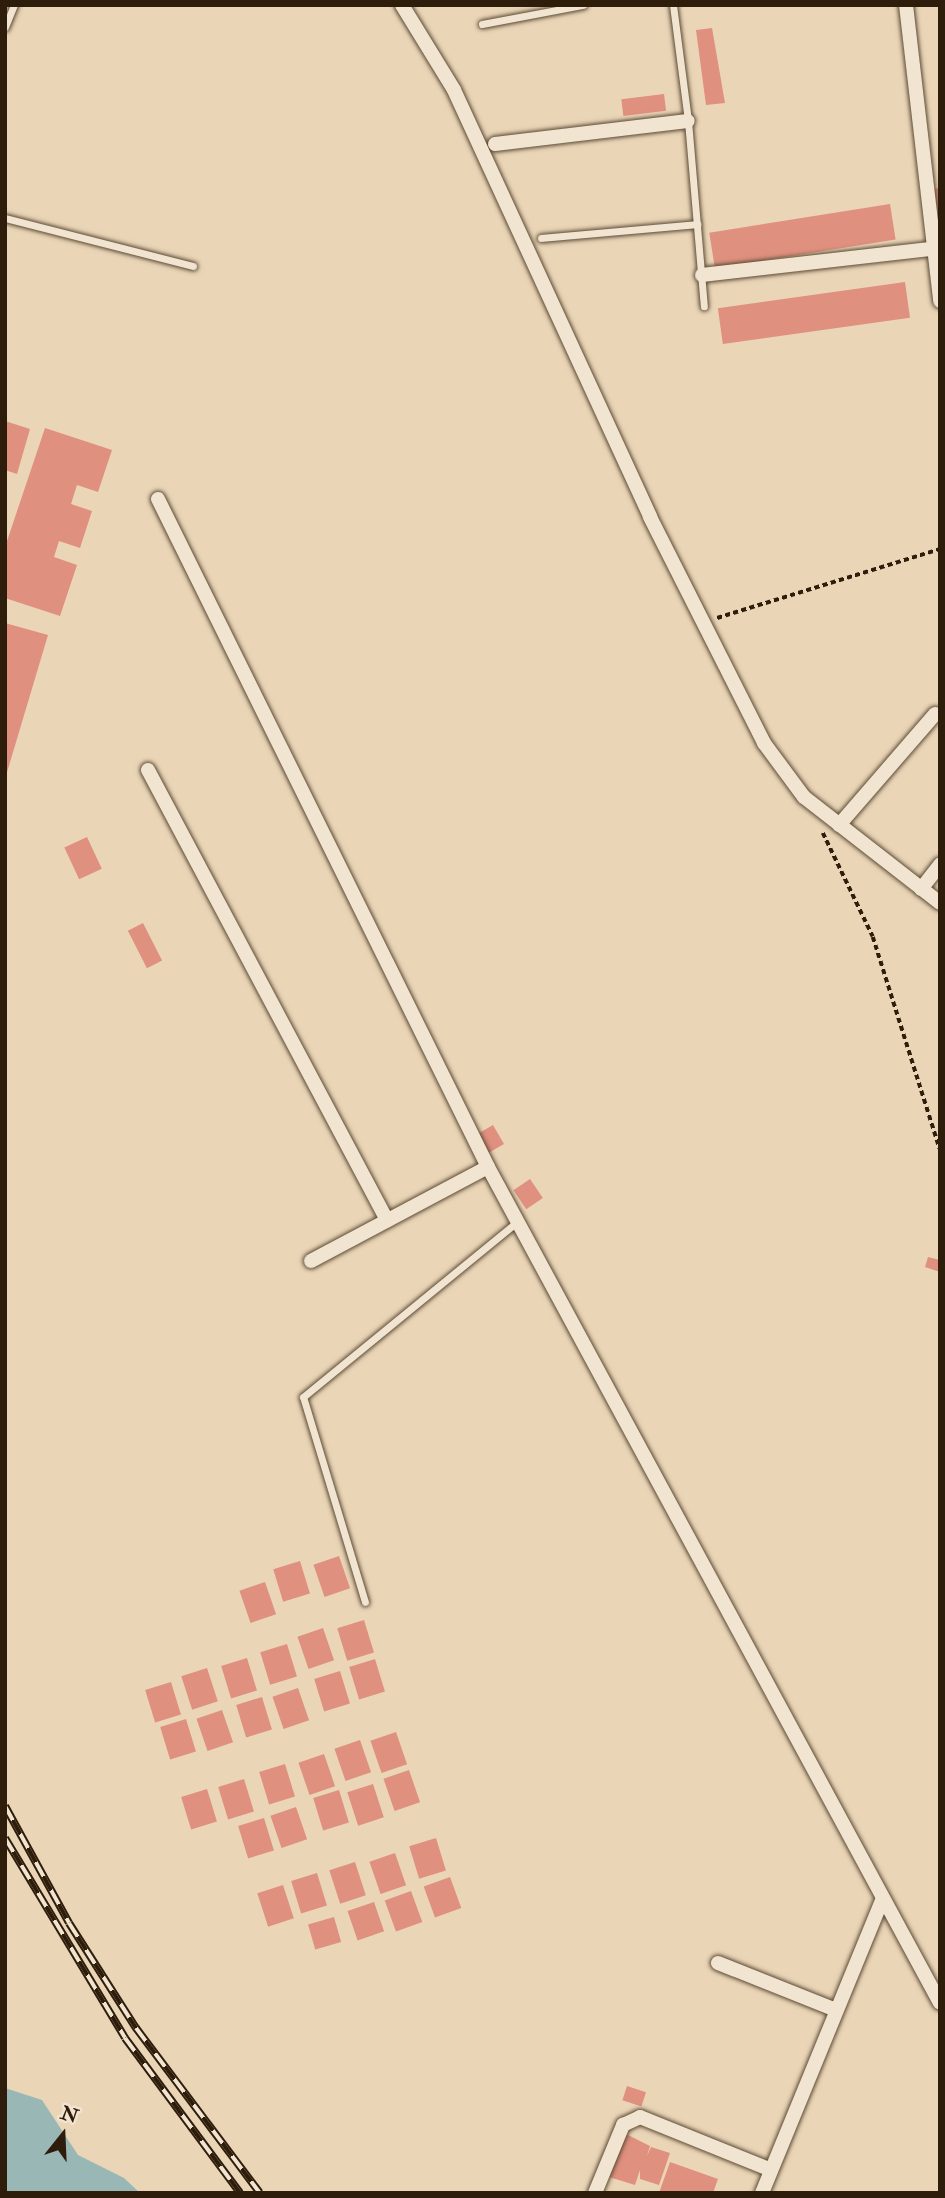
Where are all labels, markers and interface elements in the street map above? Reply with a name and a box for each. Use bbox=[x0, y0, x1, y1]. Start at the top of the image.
north arrow bbox=[28, 2100, 98, 2170]
text: N bbox=[58, 2101, 81, 2129]

